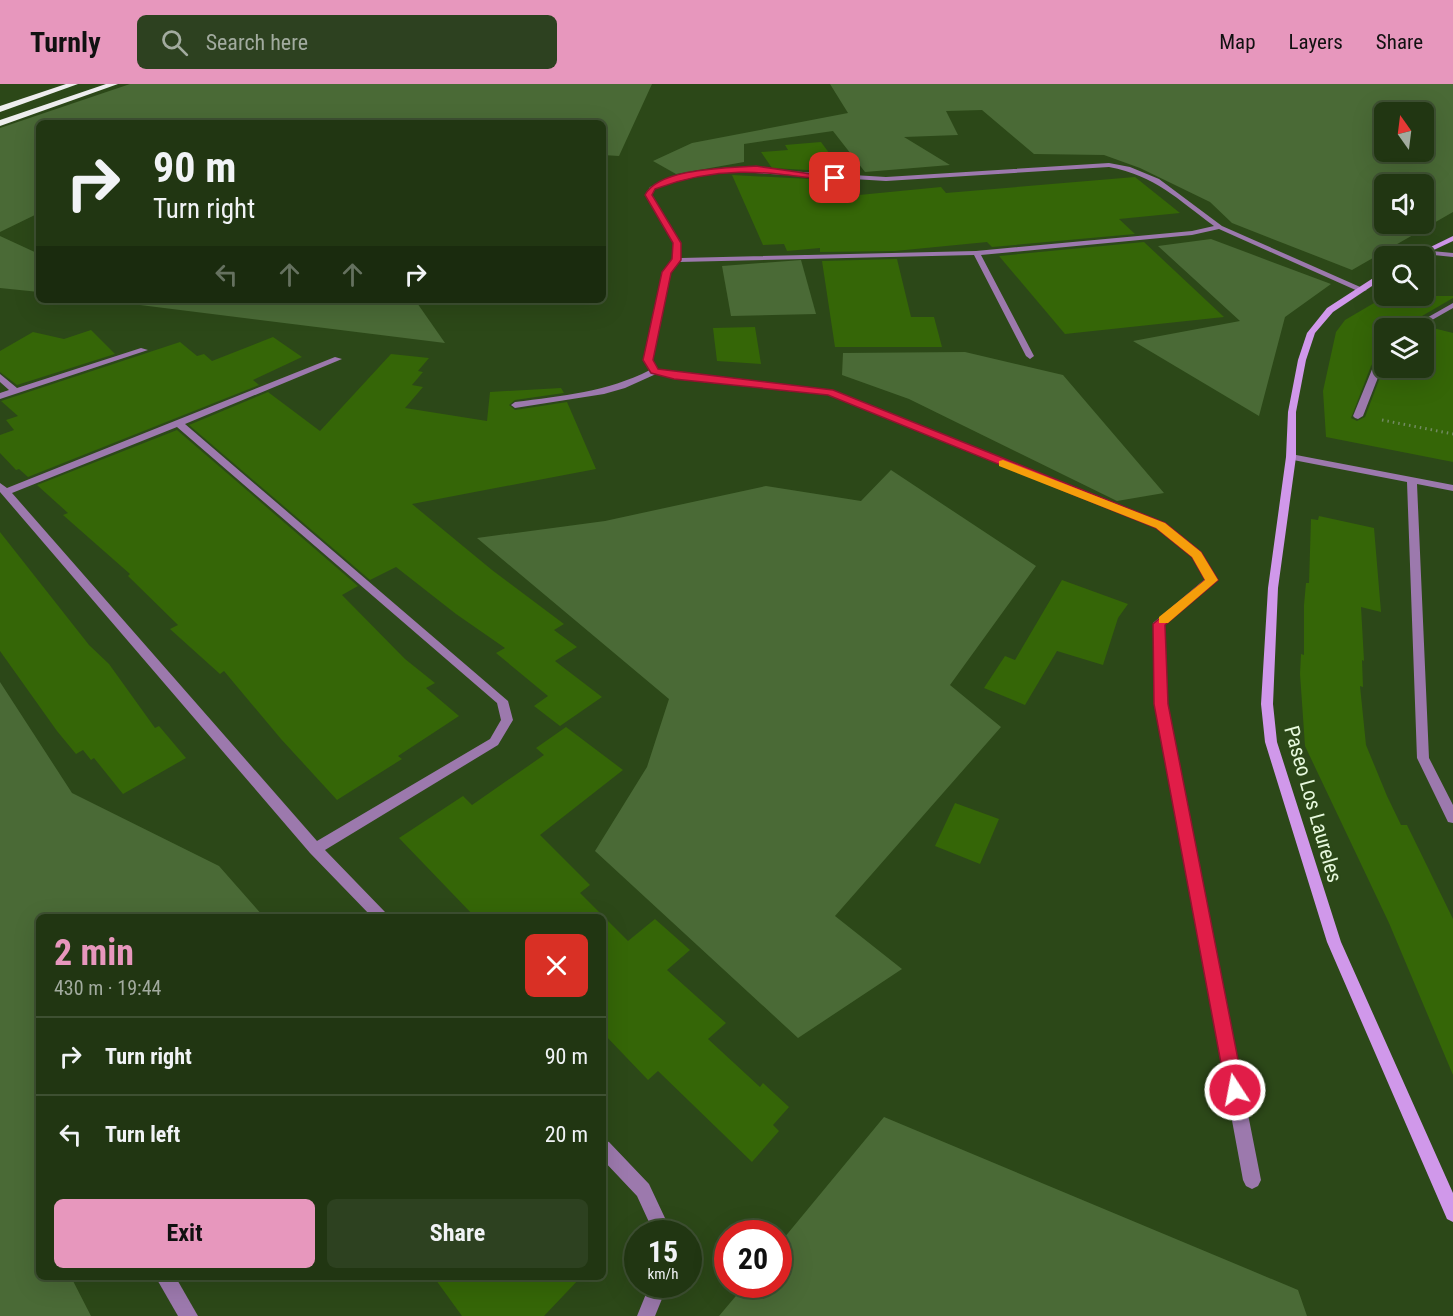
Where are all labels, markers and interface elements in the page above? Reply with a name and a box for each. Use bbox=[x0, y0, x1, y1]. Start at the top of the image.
search box bbox=[137, 15, 557, 69]
text: Turnly bbox=[30, 26, 101, 59]
icon: search bbox=[158, 26, 191, 59]
text: Search here bbox=[206, 30, 308, 55]
text: Map bbox=[1219, 30, 1256, 54]
text: Layers bbox=[1289, 30, 1343, 54]
text: Share bbox=[1376, 30, 1423, 54]
north arrow bbox=[1374, 102, 1434, 162]
map controls bbox=[1374, 102, 1434, 378]
text: 90 m bbox=[153, 143, 236, 192]
icon: right bbox=[54, 144, 132, 222]
pin bbox=[809, 152, 860, 203]
icon: arrive bbox=[818, 161, 851, 194]
button: sound bbox=[1374, 174, 1434, 234]
text: Turn right bbox=[153, 193, 255, 225]
button: search bbox=[1374, 246, 1434, 306]
icon: left bbox=[210, 258, 243, 291]
icon: ahead bbox=[273, 258, 306, 291]
icon: ahead bbox=[336, 258, 369, 291]
icon: right bbox=[399, 258, 432, 291]
button: layers bbox=[1374, 318, 1434, 378]
street label: Paseo Los Laureles bbox=[1279, 723, 1347, 885]
text: 2 min bbox=[54, 932, 134, 974]
button: close bbox=[525, 934, 588, 997]
text: 430 m · 19:44 bbox=[54, 976, 161, 1000]
icon: right bbox=[54, 1040, 87, 1073]
text: Turn right bbox=[105, 1044, 192, 1069]
text: 90 m bbox=[545, 1044, 588, 1069]
position arrow bbox=[1203, 1058, 1267, 1122]
icon: left bbox=[54, 1118, 87, 1151]
text: Turn left bbox=[105, 1122, 180, 1147]
text: 20 m bbox=[545, 1122, 588, 1147]
button: Exit bbox=[54, 1199, 315, 1268]
button: Share bbox=[327, 1199, 588, 1268]
speed limit sign: 20 bbox=[714, 1220, 792, 1298]
text: 15 bbox=[648, 1234, 678, 1269]
text: km/h bbox=[648, 1265, 678, 1283]

